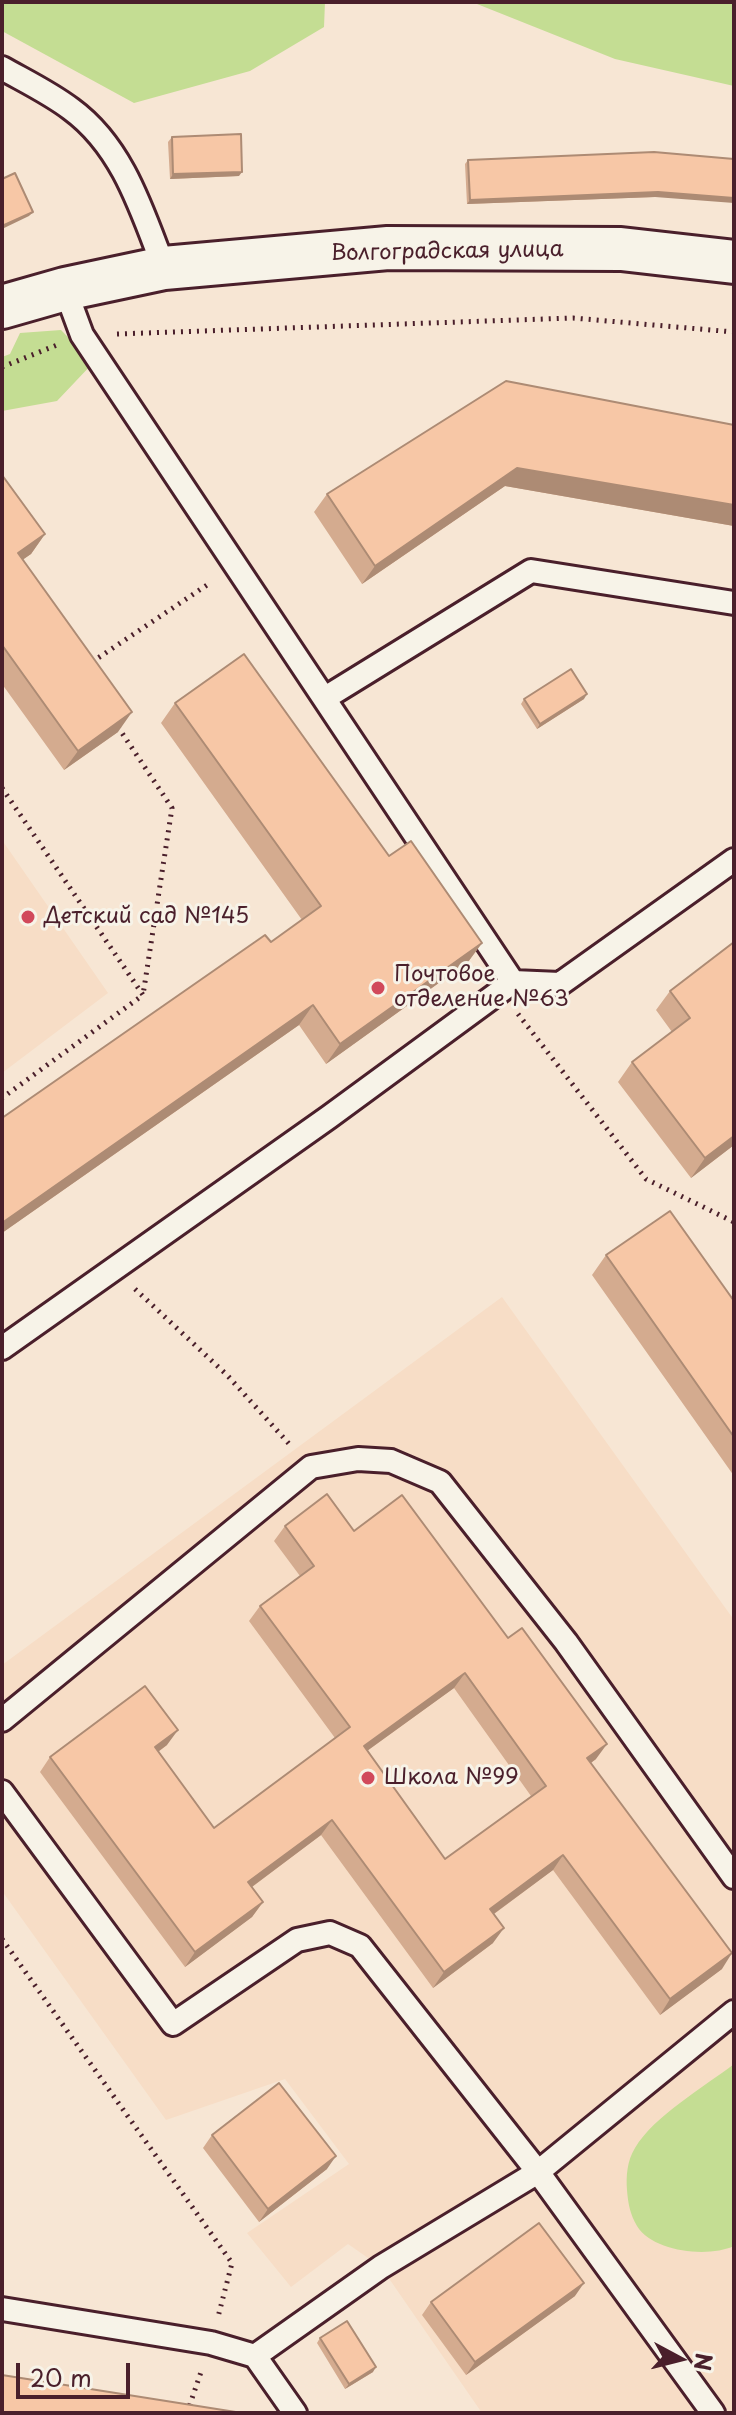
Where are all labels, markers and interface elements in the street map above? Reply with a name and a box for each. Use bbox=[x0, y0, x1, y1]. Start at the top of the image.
street label: Волгоградская улица bbox=[330, 237, 564, 267]
place label: Детский сад №145 bbox=[44, 904, 249, 930]
marker: Детский сад №145 bbox=[19, 908, 37, 926]
place label: Почтовое отделение №63 bbox=[394, 962, 569, 1014]
marker: Почтовое отделение №63 bbox=[369, 979, 387, 997]
place label: Школа №99 bbox=[384, 1765, 519, 1791]
marker: Школа №99 bbox=[359, 1769, 377, 1787]
north arrow bbox=[640, 2319, 720, 2399]
scale bar bbox=[20, 2347, 134, 2397]
text: N bbox=[687, 2351, 722, 2373]
text: 20 m bbox=[30, 2359, 92, 2395]

